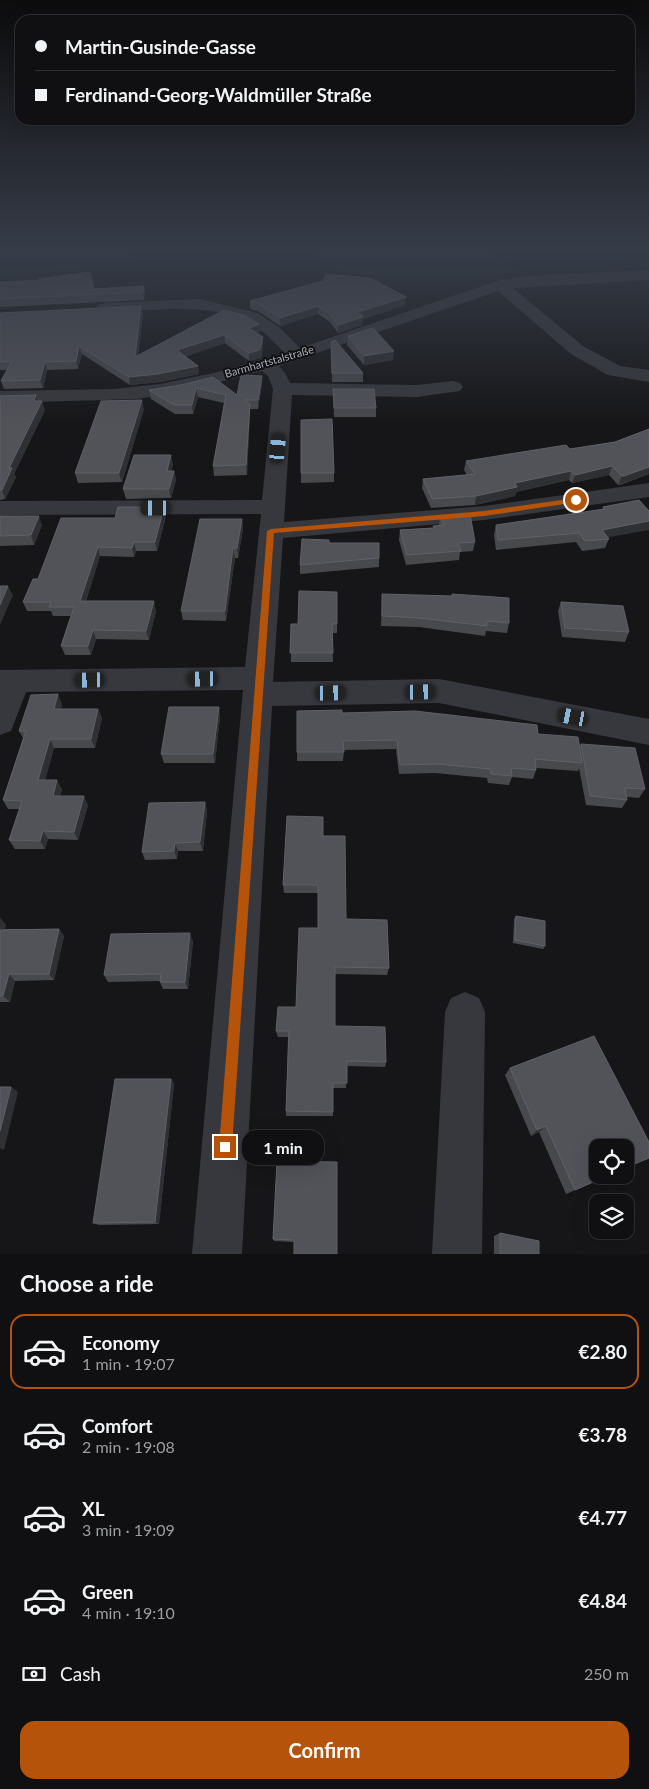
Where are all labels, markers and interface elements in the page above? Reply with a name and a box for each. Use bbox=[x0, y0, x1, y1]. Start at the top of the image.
text: Martin-Gusinde-Gasse bbox=[65, 35, 256, 58]
text: Ferdinand-Georg-Waldmüller Straße bbox=[65, 83, 372, 106]
street label: Barmhartstalstraße bbox=[223, 342, 315, 380]
car bbox=[269, 432, 286, 464]
route start bbox=[565, 489, 587, 511]
car bbox=[141, 501, 171, 516]
car bbox=[187, 671, 218, 687]
car bbox=[74, 672, 105, 688]
car bbox=[405, 684, 436, 700]
car bbox=[315, 685, 346, 701]
car bbox=[556, 707, 589, 727]
callout: 1 min bbox=[242, 1130, 325, 1164]
route end bbox=[214, 1136, 236, 1158]
text: 1 min bbox=[263, 1138, 303, 1157]
map controls bbox=[589, 1139, 634, 1239]
button: locate bbox=[589, 1139, 634, 1184]
button: layers bbox=[589, 1194, 634, 1239]
text: Choose a ride bbox=[20, 1270, 154, 1297]
icon: car bbox=[22, 1329, 67, 1374]
text: Economy bbox=[82, 1331, 160, 1354]
text: €2.80 bbox=[578, 1340, 627, 1363]
text: 1 min · 19:07 bbox=[82, 1354, 175, 1373]
icon: car bbox=[22, 1412, 67, 1457]
text: Comfort bbox=[82, 1414, 153, 1437]
text: €3.78 bbox=[578, 1423, 627, 1446]
text: 2 min · 19:08 bbox=[82, 1437, 175, 1456]
icon: car bbox=[22, 1495, 67, 1540]
text: XL bbox=[82, 1497, 105, 1520]
text: €4.77 bbox=[578, 1506, 627, 1529]
text: 3 min · 19:09 bbox=[82, 1520, 175, 1539]
icon: car bbox=[22, 1578, 67, 1623]
text: Green bbox=[82, 1580, 133, 1603]
text: €4.84 bbox=[578, 1589, 627, 1612]
text: 4 min · 19:10 bbox=[82, 1603, 175, 1622]
icon: cash bbox=[20, 1660, 48, 1688]
text: Cash bbox=[60, 1662, 101, 1685]
text: 250 m bbox=[584, 1664, 629, 1683]
button: Confirm bbox=[20, 1721, 629, 1779]

